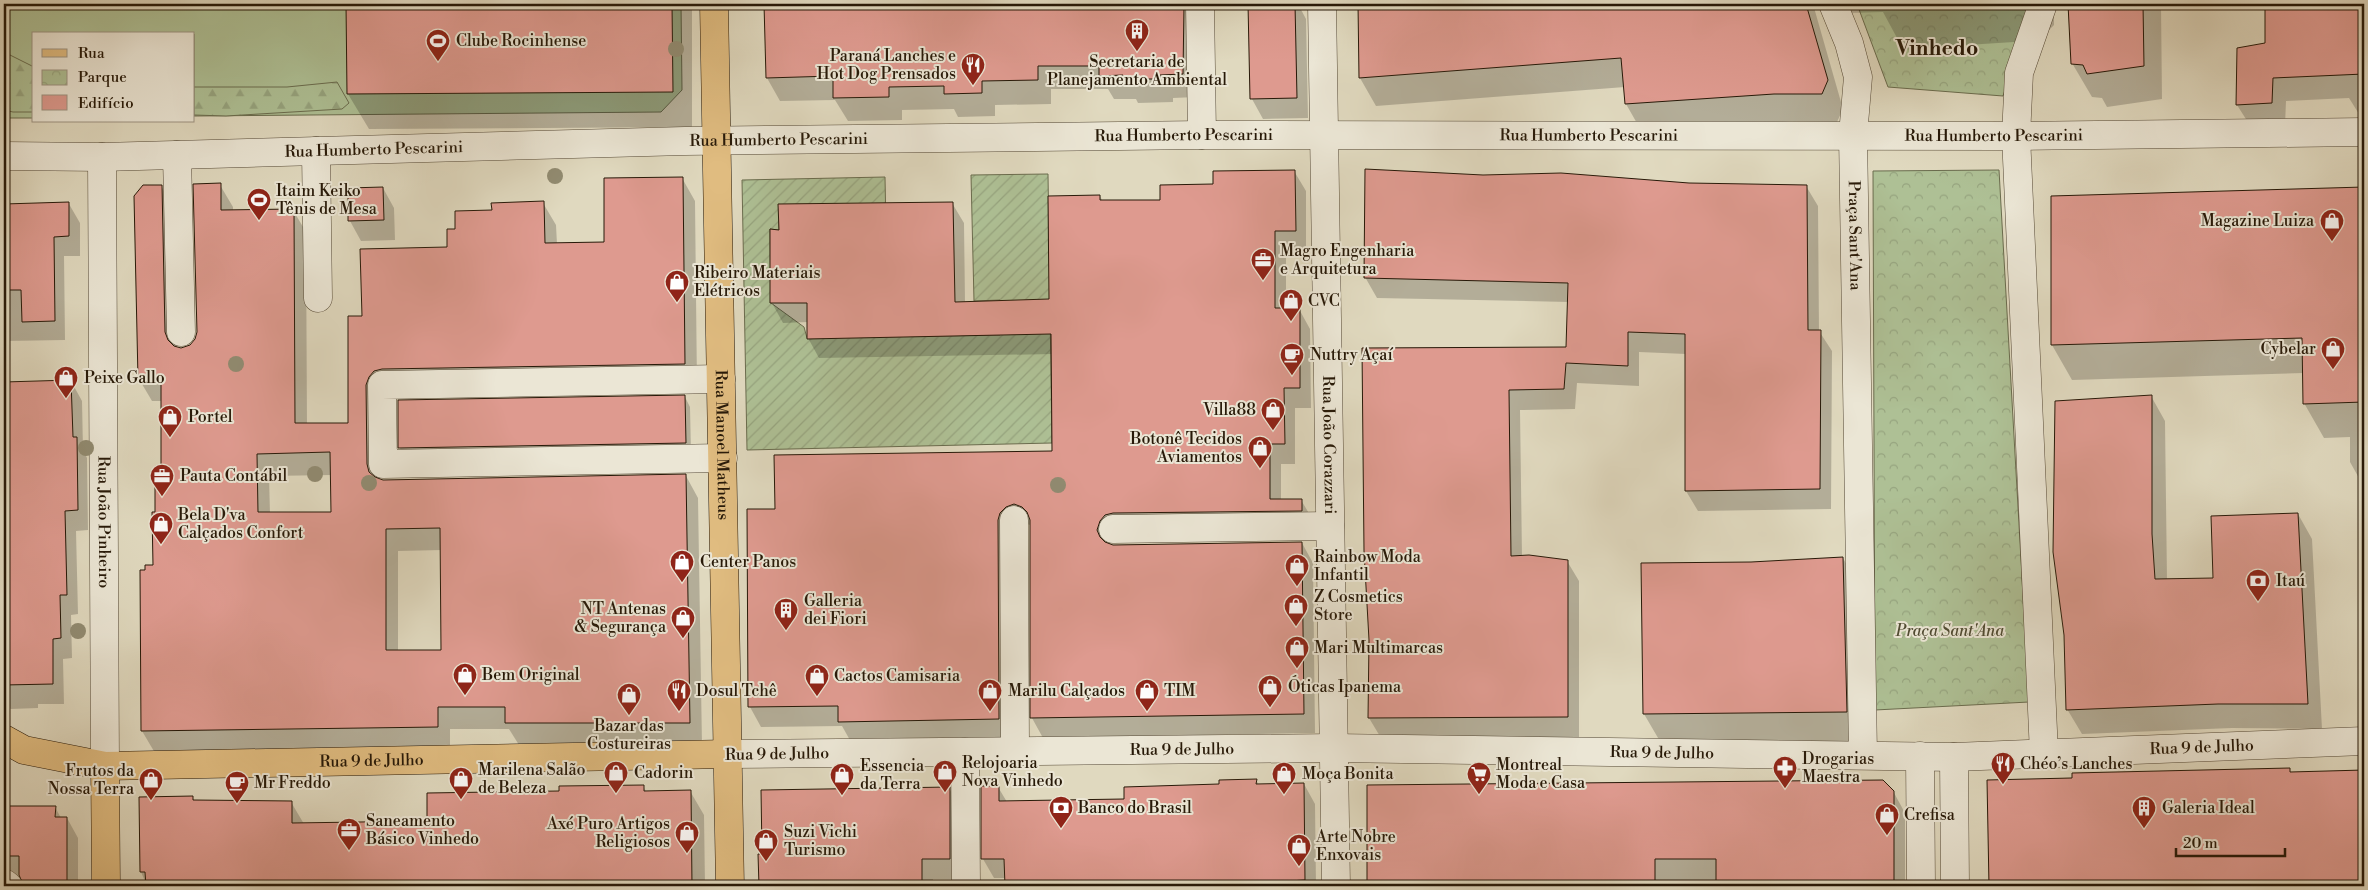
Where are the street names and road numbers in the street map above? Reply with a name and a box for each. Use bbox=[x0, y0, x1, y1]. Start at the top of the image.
street label: Rua Humberto Pescarini bbox=[1094, 125, 1273, 146]
street label: Rua Humberto Pescarini bbox=[1499, 125, 1678, 146]
street label: Rua Humberto Pescarini bbox=[1904, 125, 2083, 146]
street label: Rua Humberto Pescarini bbox=[689, 129, 868, 151]
street label: Rua Humberto Pescarini bbox=[284, 137, 463, 162]
street label: Praça Sant'Ana bbox=[1844, 180, 1866, 292]
street label: Rua Manoel Matheus bbox=[711, 370, 733, 520]
street label: Rua João Corazzari bbox=[1318, 375, 1340, 515]
street label: Rua João Pinheiro bbox=[93, 456, 114, 588]
street label: Rua 9 de Julho bbox=[2149, 735, 2254, 759]
street label: Rua 9 de Julho bbox=[1130, 739, 1234, 760]
street label: Rua 9 de Julho bbox=[1610, 742, 1714, 764]
street label: Rua 9 de Julho bbox=[725, 743, 829, 765]
street label: Rua 9 de Julho bbox=[319, 750, 424, 772]

